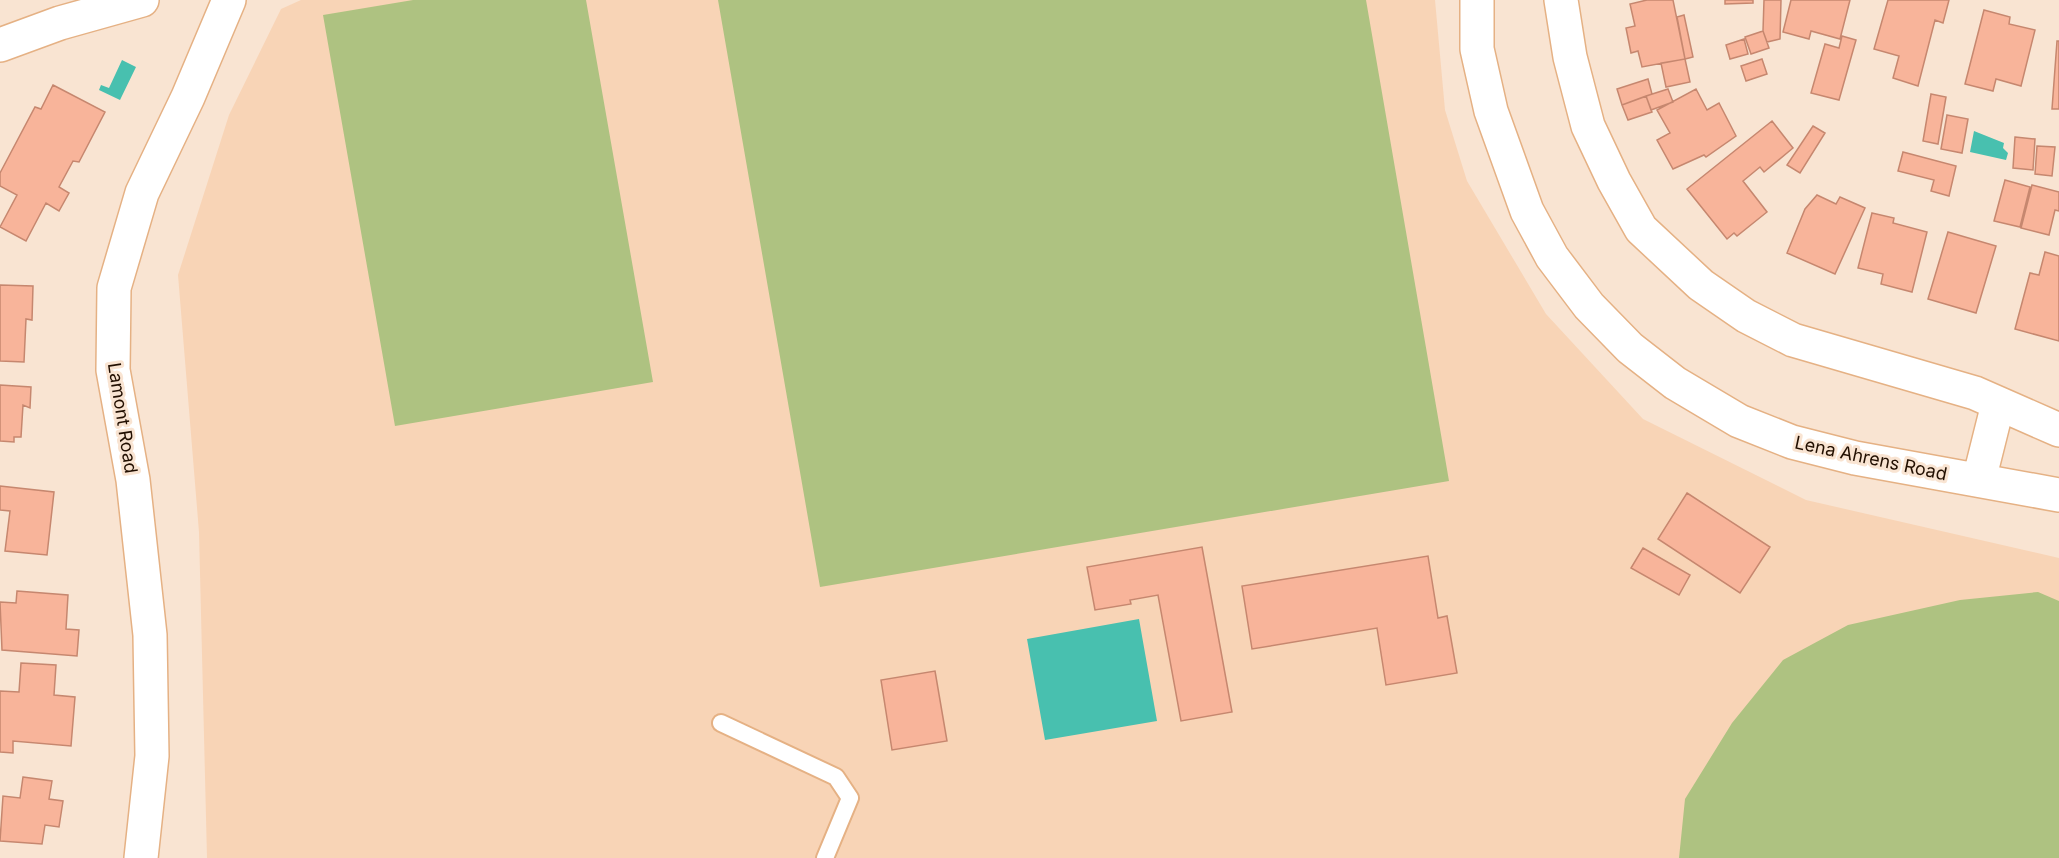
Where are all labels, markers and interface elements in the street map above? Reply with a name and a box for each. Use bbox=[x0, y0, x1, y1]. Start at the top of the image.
street label: Lamont Road bbox=[104, 361, 142, 475]
street label: Lena Ahrens Road bbox=[1793, 432, 1949, 484]

